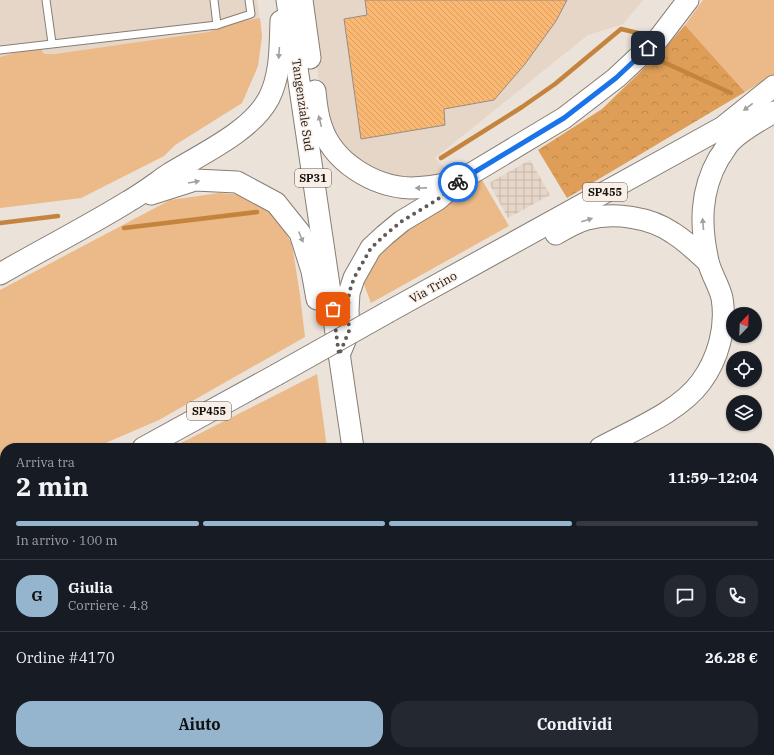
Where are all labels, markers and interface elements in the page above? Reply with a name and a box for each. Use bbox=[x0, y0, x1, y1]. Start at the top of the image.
pin bbox=[631, 31, 665, 65]
icon: home bbox=[637, 37, 659, 59]
one-way arrow bbox=[276, 47, 283, 59]
street label: Tangenziale Sud bbox=[289, 58, 317, 152]
one-way arrow bbox=[743, 102, 754, 111]
one-way arrow bbox=[317, 115, 323, 127]
courier bbox=[438, 162, 478, 202]
road number: SP31 bbox=[295, 169, 331, 187]
icon: bike bbox=[447, 171, 469, 193]
one-way arrow bbox=[187, 179, 200, 185]
road number: SP455 bbox=[583, 183, 627, 201]
one-way arrow bbox=[414, 185, 427, 191]
one-way arrow bbox=[581, 217, 593, 223]
one-way arrow bbox=[700, 218, 707, 230]
one-way arrow bbox=[297, 231, 304, 243]
street label: Via Trino bbox=[407, 268, 460, 306]
pin bbox=[316, 292, 350, 326]
icon: bag bbox=[322, 298, 344, 320]
north arrow bbox=[726, 307, 762, 343]
map controls bbox=[726, 307, 762, 431]
button: locate bbox=[726, 351, 762, 387]
button: layers bbox=[726, 395, 762, 431]
road number: SP455 bbox=[187, 402, 231, 420]
text: Arriva tra bbox=[16, 454, 75, 471]
text: 11:59–12:04 bbox=[668, 468, 758, 487]
text: 2 min bbox=[16, 469, 89, 503]
text: In arrivo · 100 m bbox=[16, 532, 118, 549]
button: chat bbox=[664, 575, 706, 617]
button: phone bbox=[716, 575, 758, 617]
text: Giulia bbox=[68, 578, 113, 597]
text: G bbox=[31, 586, 43, 605]
text: Corriere · 4.8 bbox=[68, 597, 148, 614]
text: Ordine #4170 bbox=[16, 648, 115, 667]
text: 26.28 € bbox=[705, 648, 758, 667]
button: Aiuto bbox=[16, 701, 383, 747]
button: Condividi bbox=[391, 701, 758, 747]

